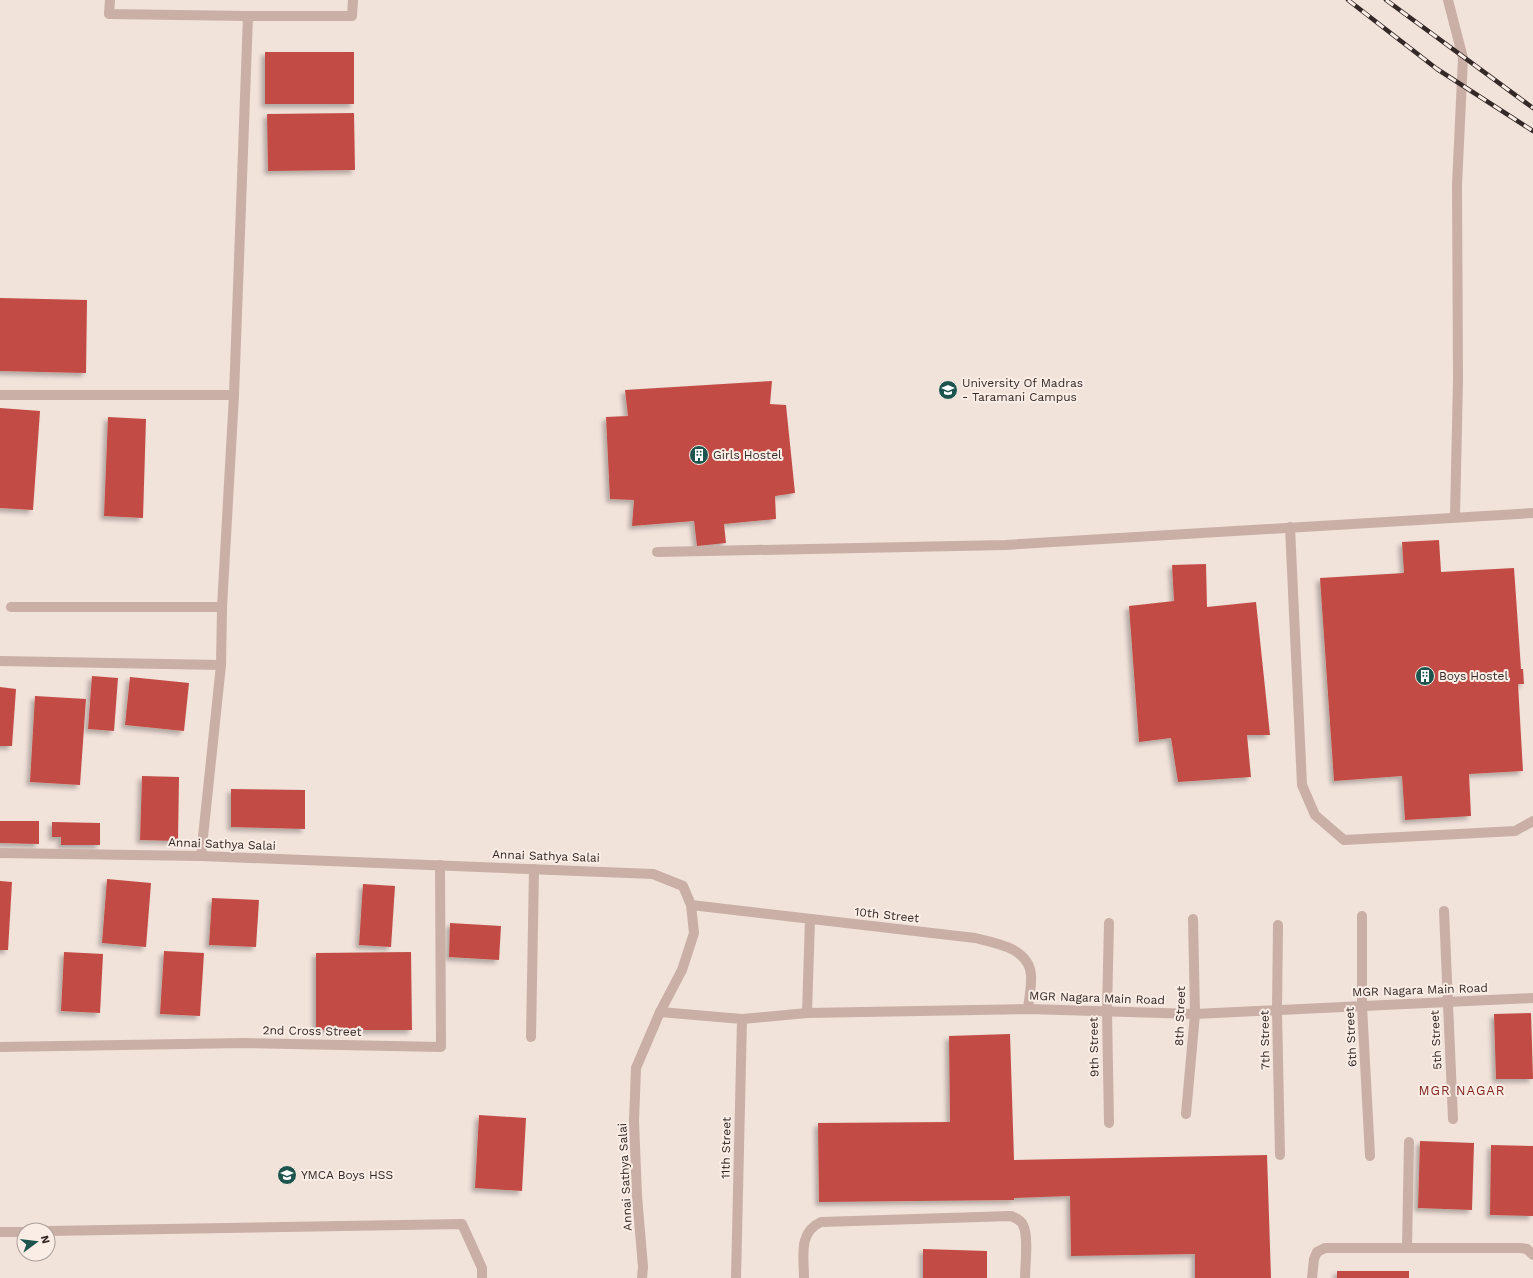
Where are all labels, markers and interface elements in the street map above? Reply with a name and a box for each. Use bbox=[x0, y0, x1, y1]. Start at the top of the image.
place label: University Of Madras - Taramani Campus bbox=[962, 376, 1083, 404]
school or university icon: University Of Madras - Taramani Campus bbox=[937, 379, 959, 401]
building icon: Girls Hostel bbox=[688, 444, 710, 466]
place label: Girls Hostel bbox=[713, 448, 782, 462]
building icon: Boys Hostel bbox=[1414, 665, 1436, 687]
place label: Boys Hostel bbox=[1439, 669, 1508, 683]
street label: Annai Sathya Salai bbox=[168, 835, 276, 853]
street label: Annai Sathya Salai bbox=[492, 847, 600, 865]
street label: 10th Street bbox=[854, 905, 920, 925]
street label: MGR Nagara Main Road bbox=[1352, 981, 1488, 999]
street label: 8th Street bbox=[1172, 986, 1188, 1046]
street label: MGR Nagara Main Road bbox=[1029, 989, 1165, 1007]
street label: 6th Street bbox=[1342, 1007, 1360, 1067]
street label: 7th Street bbox=[1257, 1010, 1273, 1070]
street label: 5th Street bbox=[1427, 1010, 1445, 1070]
street label: 9th Street bbox=[1086, 1017, 1102, 1077]
street label: 2nd Cross Street bbox=[262, 1023, 362, 1039]
district label: MGR NAGAR bbox=[1418, 1083, 1506, 1098]
street label: 11th Street bbox=[718, 1117, 734, 1179]
street label: Annai Sathya Salai bbox=[615, 1123, 635, 1231]
school or university icon: YMCA Boys HSS bbox=[276, 1164, 298, 1186]
place label: YMCA Boys HSS bbox=[301, 1168, 393, 1182]
north arrow bbox=[16, 1222, 56, 1262]
text: N bbox=[38, 1234, 53, 1245]

